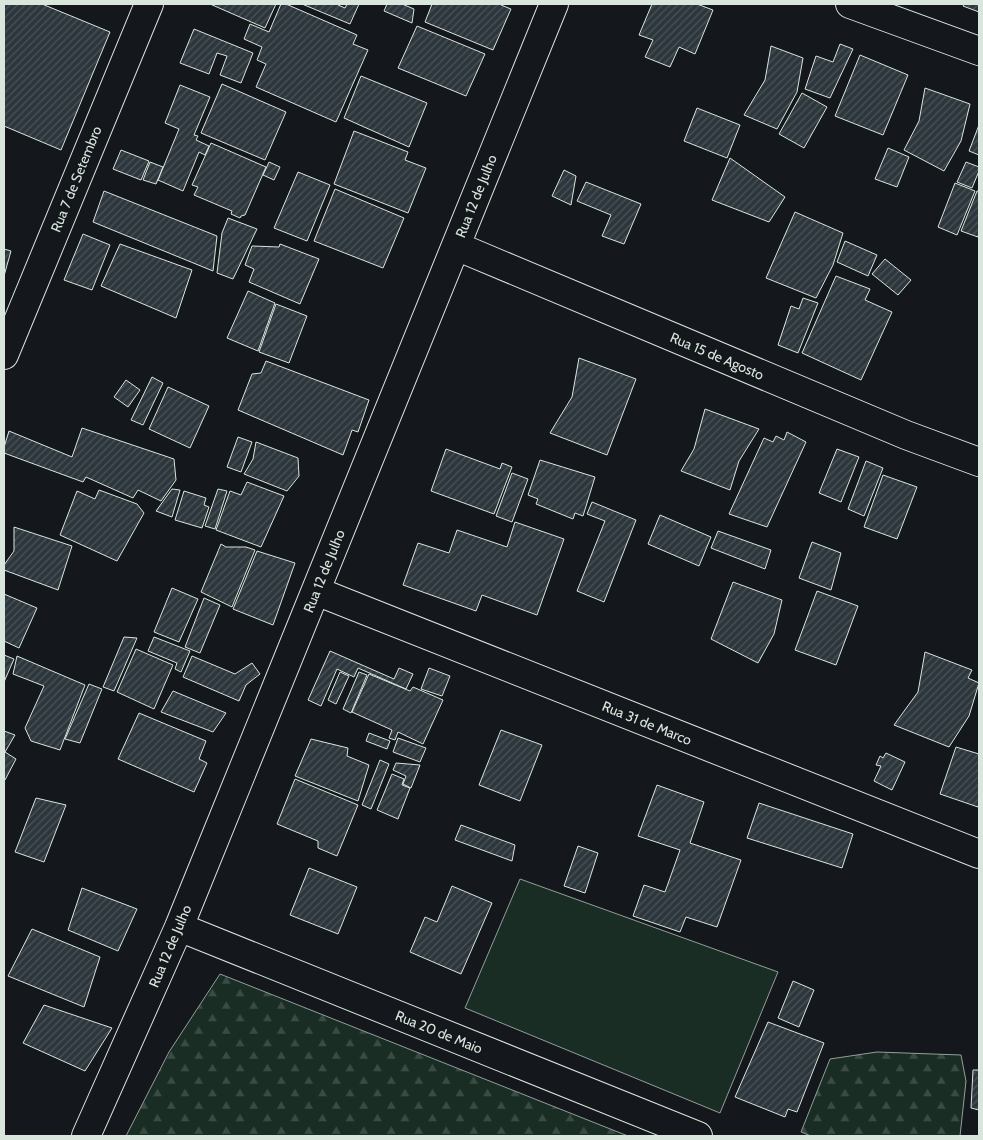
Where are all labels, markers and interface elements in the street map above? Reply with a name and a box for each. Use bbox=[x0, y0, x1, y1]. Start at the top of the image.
street label: Rua 7 de Setembro bbox=[47, 123, 106, 235]
street label: Rua 12 de Julho bbox=[451, 152, 501, 240]
street label: Rua 15 de Agosto bbox=[667, 328, 767, 384]
street label: Rua 12 de Julho bbox=[299, 527, 349, 615]
street label: Rua 31 de Marco bbox=[600, 697, 695, 749]
street label: Rua 12 de Julho bbox=[145, 902, 196, 990]
street label: Rua 20 de Maio bbox=[393, 1006, 486, 1058]

